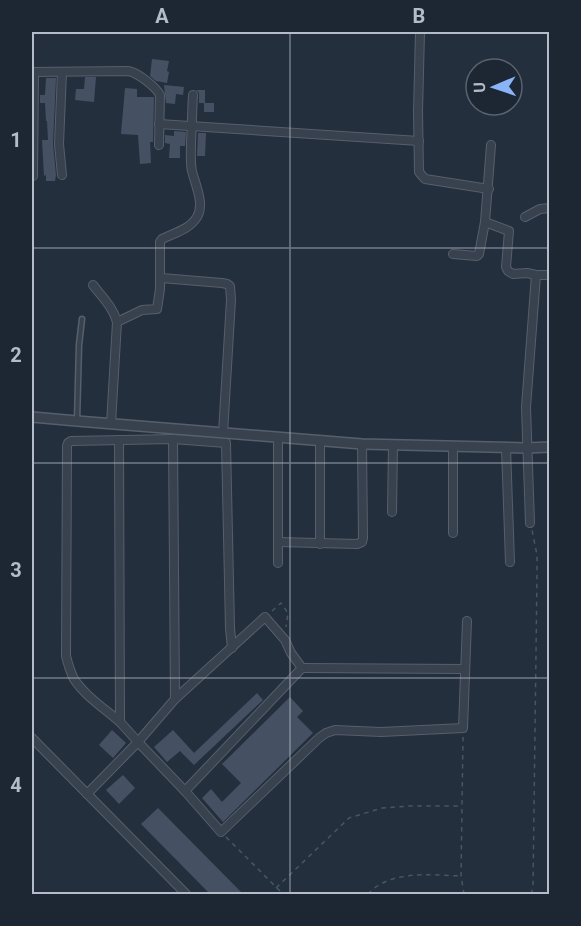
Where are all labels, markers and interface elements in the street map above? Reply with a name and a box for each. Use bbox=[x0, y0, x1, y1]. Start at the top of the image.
text: A bbox=[155, 4, 169, 28]
text: B bbox=[413, 4, 425, 28]
north arrow bbox=[464, 57, 524, 117]
text: U bbox=[470, 82, 489, 93]
text: 1 bbox=[10, 128, 22, 152]
text: 2 bbox=[10, 343, 22, 367]
text: 3 bbox=[10, 558, 22, 582]
text: 4 bbox=[10, 773, 22, 797]

